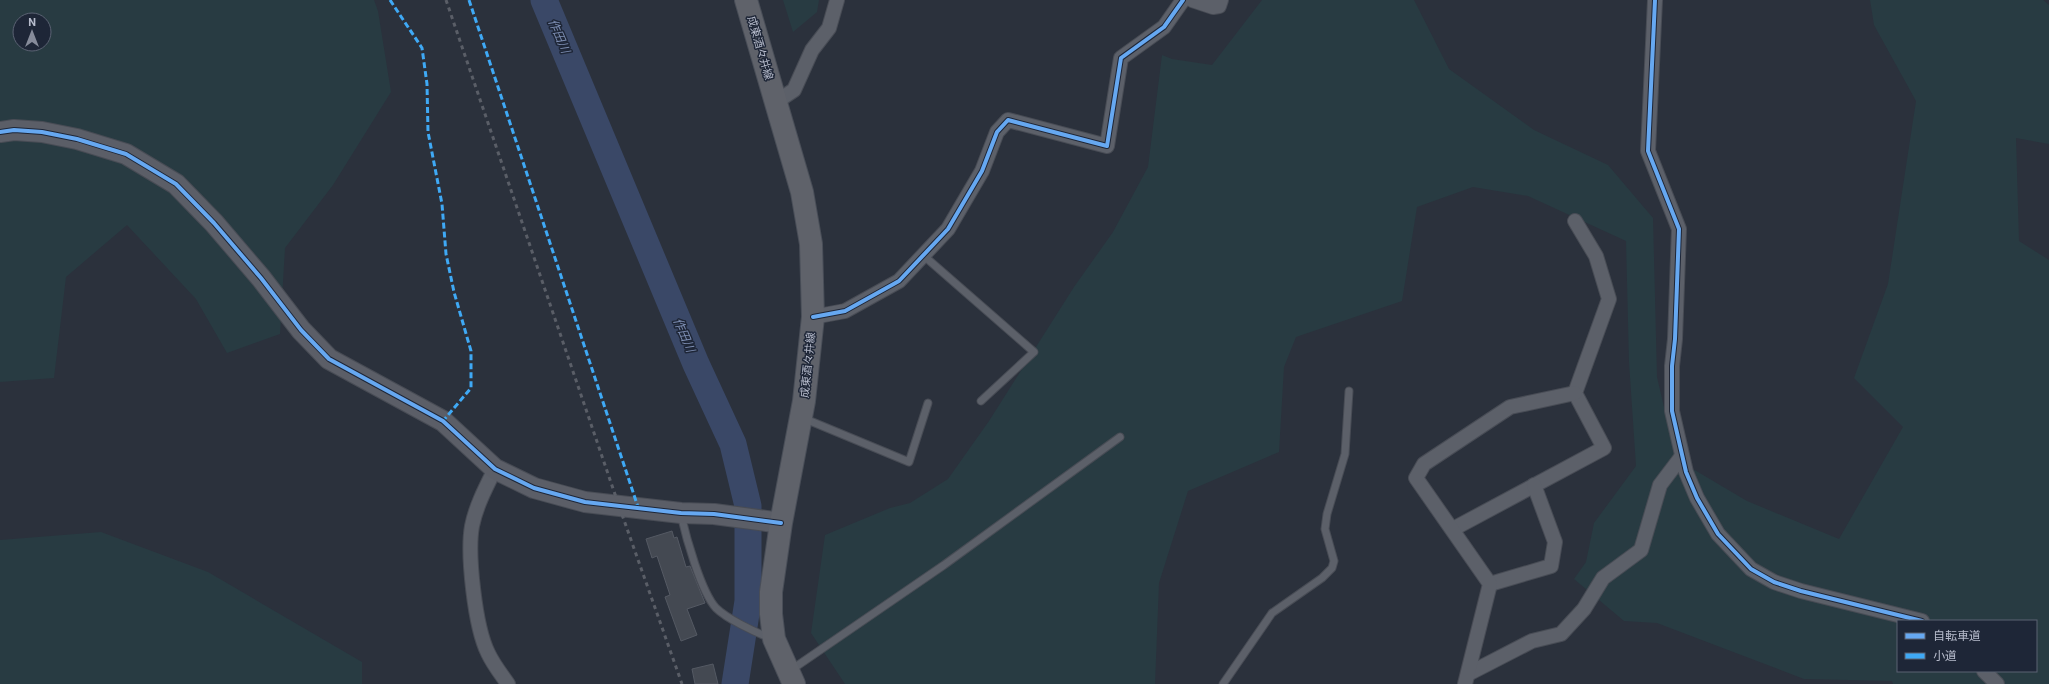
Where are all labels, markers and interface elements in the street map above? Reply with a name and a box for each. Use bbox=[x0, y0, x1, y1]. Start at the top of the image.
north arrow bbox=[12, 12, 52, 52]
street label: 成東酒々井線 bbox=[745, 14, 775, 82]
text: N bbox=[28, 16, 36, 29]
water label: 作田川 bbox=[546, 17, 573, 57]
water label: 作田川 bbox=[671, 316, 698, 356]
street label: 成東酒々井線 bbox=[798, 332, 818, 398]
legend bbox=[1897, 620, 2037, 672]
text: 自転車道 bbox=[1933, 629, 1981, 643]
text: 小道 bbox=[1933, 649, 1957, 663]

